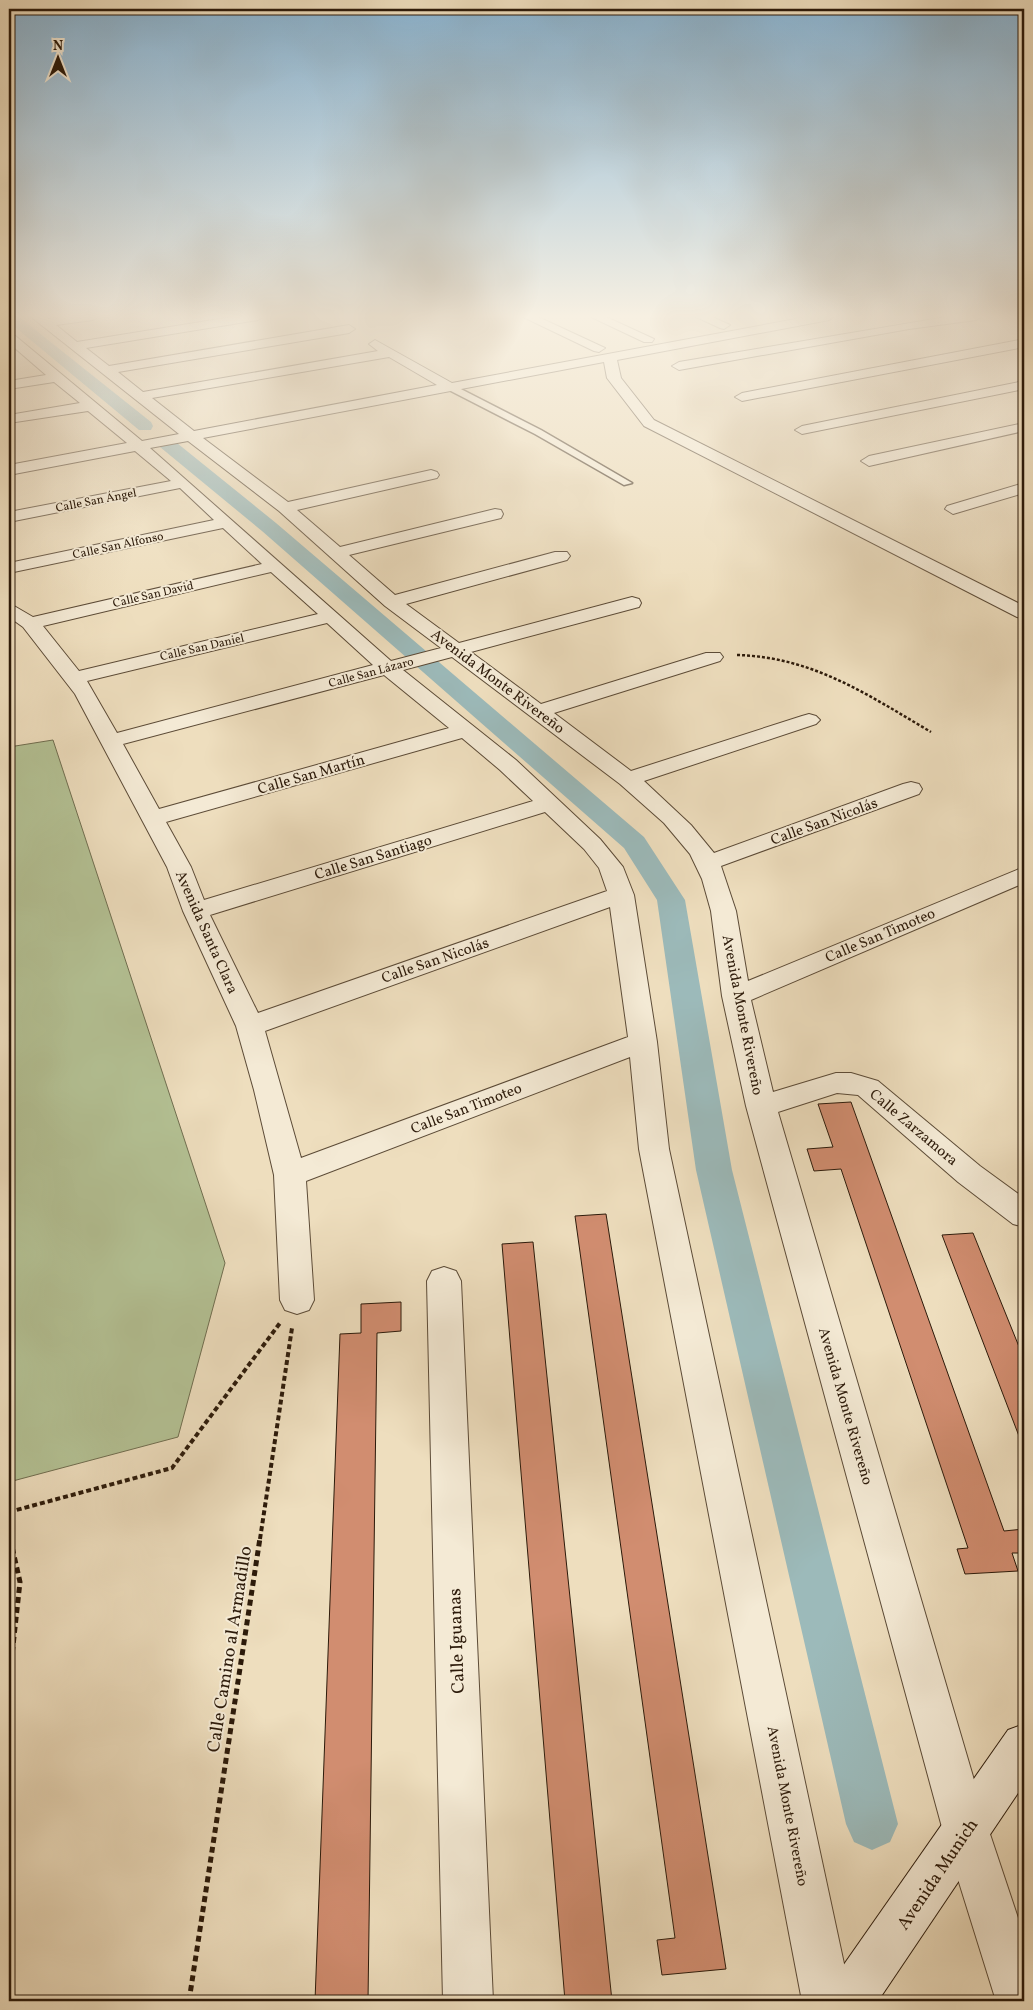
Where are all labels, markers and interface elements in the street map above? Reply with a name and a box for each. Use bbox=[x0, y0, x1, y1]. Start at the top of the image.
north arrow bbox=[32, 32, 82, 82]
text: N bbox=[53, 37, 63, 56]
street label: Calle San Ángel bbox=[54, 484, 138, 517]
street label: Calle San Alfonso bbox=[71, 529, 165, 563]
street label: Calle San David bbox=[111, 578, 195, 612]
street label: Avenida Monte Rivereño bbox=[426, 625, 568, 740]
street label: Calle San Daniel bbox=[159, 630, 246, 665]
street label: Calle San Lázaro bbox=[327, 654, 416, 692]
street label: Calle San Martín bbox=[255, 750, 367, 801]
street label: Calle San Nicolás bbox=[768, 793, 881, 852]
street label: Calle San Santiago bbox=[312, 831, 435, 886]
street label: Avenida Santa Clara bbox=[169, 868, 242, 998]
street label: Calle San Timoteo bbox=[822, 904, 939, 969]
street label: Calle San Nicolás bbox=[379, 933, 492, 990]
street label: Avenida Monte Rivereño bbox=[716, 933, 767, 1097]
street label: Calle San Timoteo bbox=[408, 1079, 525, 1140]
street label: Calle Zarzamora bbox=[864, 1085, 962, 1171]
street label: Avenida Monte Rivereño bbox=[812, 1325, 877, 1488]
street label: Calle Camino al Armadillo bbox=[202, 1544, 259, 1754]
street label: Calle Iguanas bbox=[443, 1588, 472, 1694]
street label: Avenida Monte Rivereño bbox=[761, 1724, 812, 1888]
street label: Avenida Munich bbox=[892, 1814, 985, 1935]

